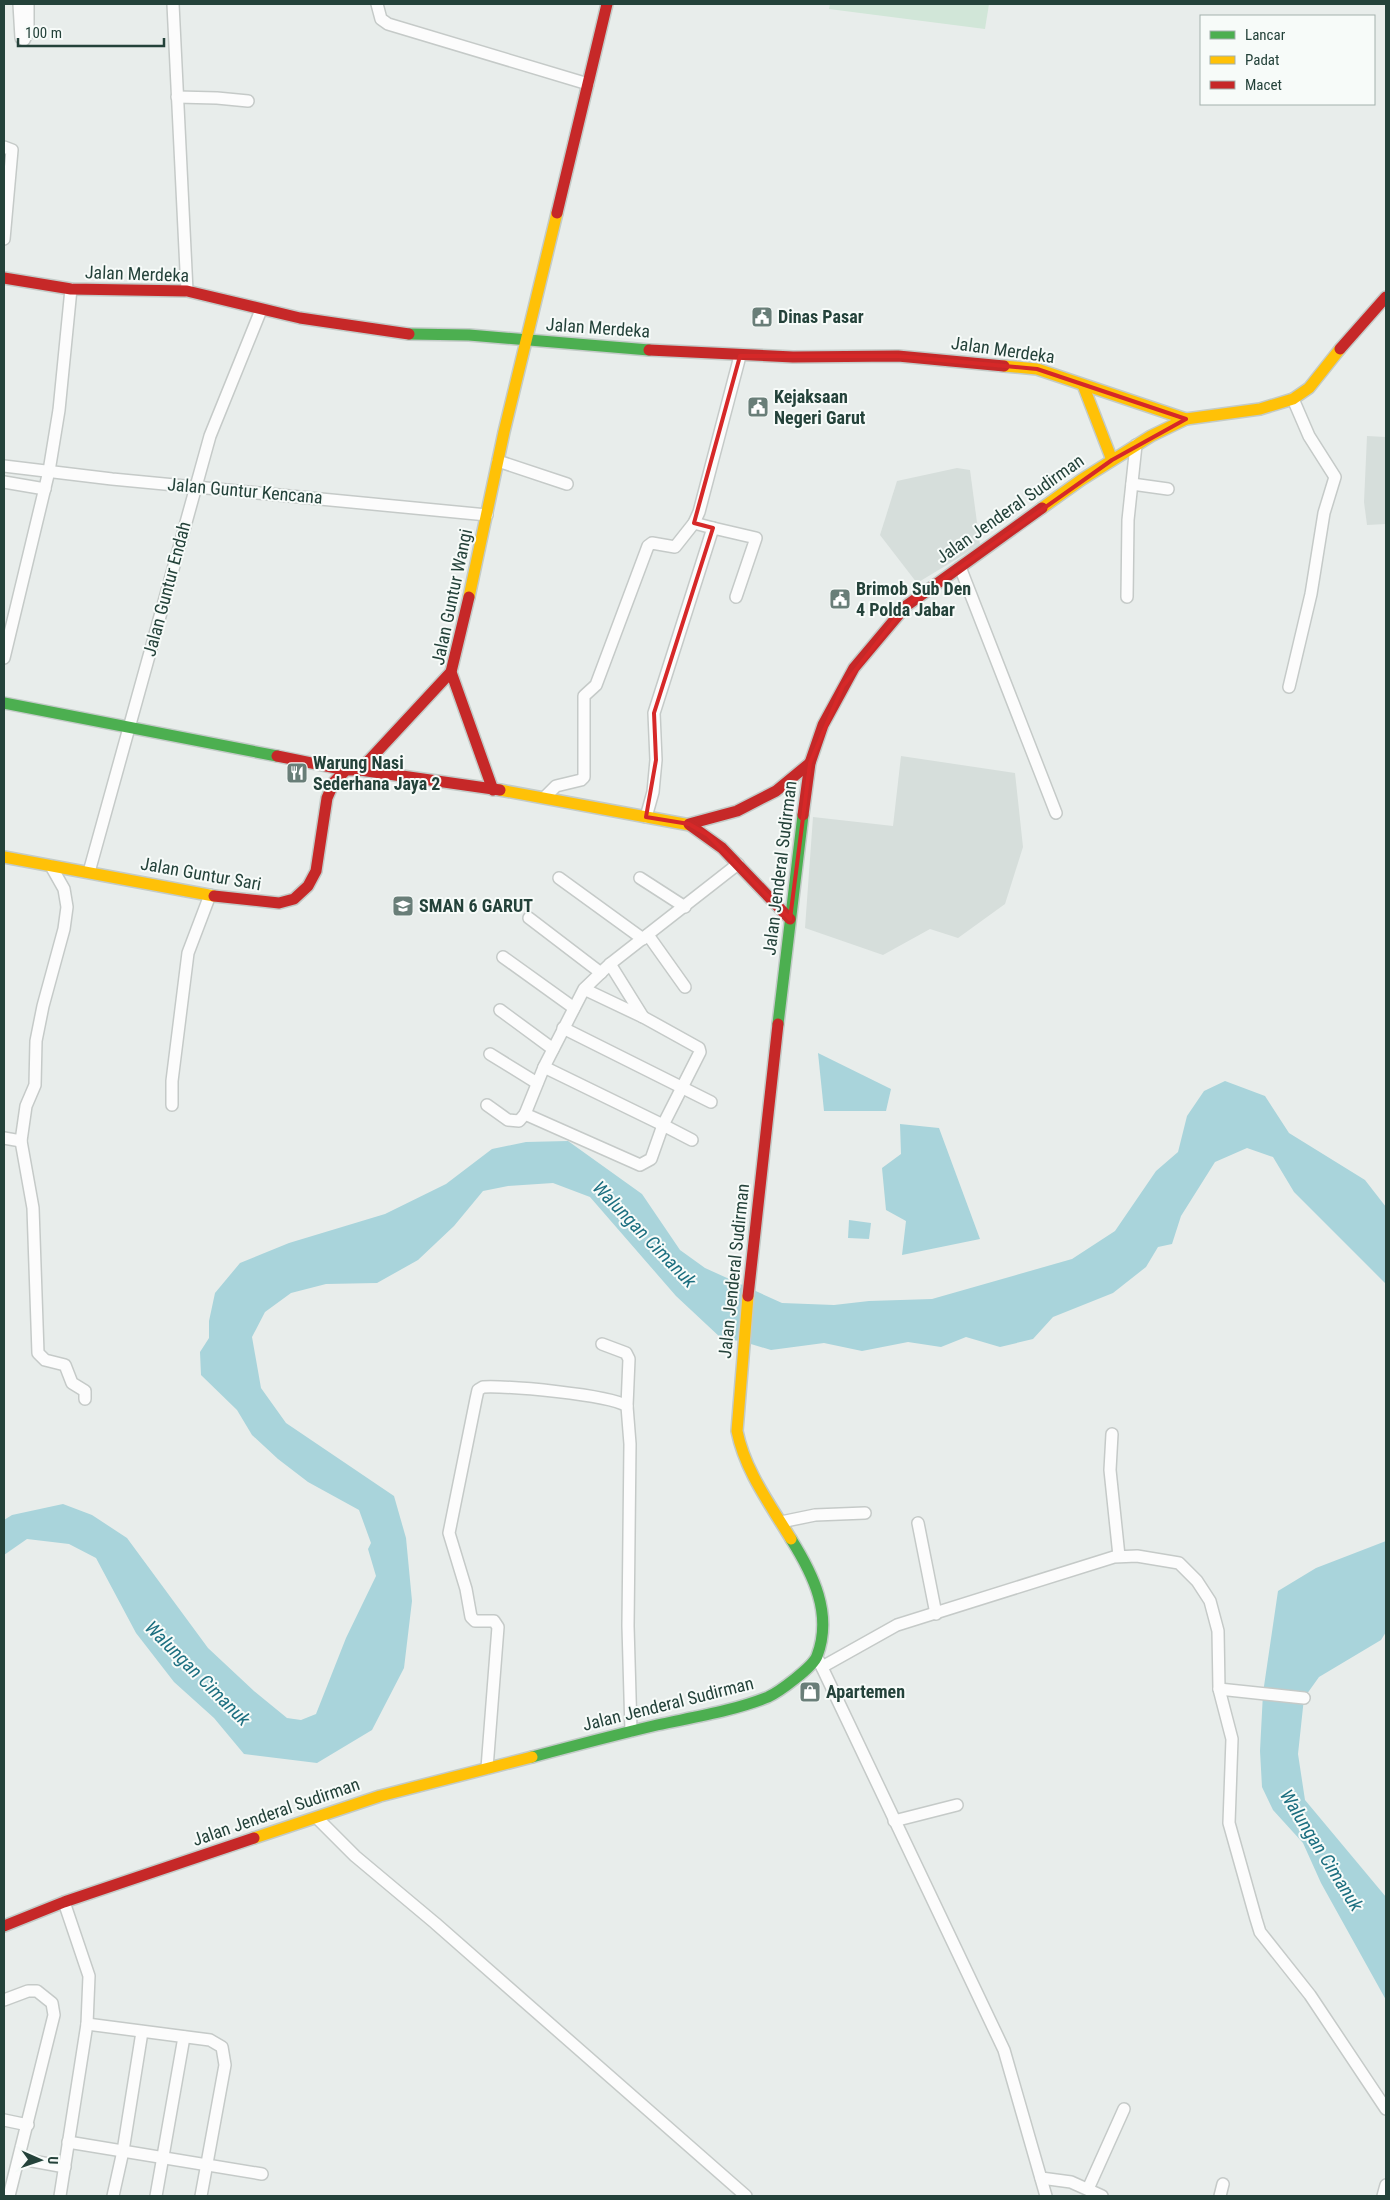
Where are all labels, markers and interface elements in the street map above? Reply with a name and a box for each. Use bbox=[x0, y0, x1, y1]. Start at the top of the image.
scale bar bbox=[18, 15, 164, 47]
legend bbox=[1200, 15, 1375, 105]
text: 100 m bbox=[25, 24, 62, 42]
text: Lancar bbox=[1245, 26, 1286, 44]
text: Padat bbox=[1245, 51, 1279, 69]
text: Macet bbox=[1245, 76, 1282, 94]
street label: Jalan Merdeka bbox=[84, 261, 190, 286]
public building icon: Dinas Pasar bbox=[750, 305, 774, 329]
place label: Dinas Pasar bbox=[778, 306, 864, 327]
street label: Jalan Merdeka bbox=[545, 313, 651, 342]
street label: Jalan Merdeka bbox=[950, 332, 1056, 367]
place label: Kejaksaan Negeri Garut bbox=[774, 386, 866, 428]
public building icon: Kejaksaan Negeri Garut bbox=[746, 395, 770, 419]
street label: Jalan Jenderal Sudirman bbox=[932, 450, 1088, 568]
street label: Jalan Guntur Kencana bbox=[167, 473, 323, 508]
street label: Jalan Guntur Endah bbox=[138, 519, 195, 659]
street label: Jalan Guntur Wangi bbox=[427, 527, 476, 667]
place label: Brimob Sub Den 4 Polda Jabar bbox=[856, 578, 971, 620]
public building icon: Brimob Sub Den 4 Polda Jabar bbox=[828, 587, 852, 611]
place label: Warung Nasi Sederhana Jaya 2 bbox=[313, 752, 440, 794]
restaurant icon: Warung Nasi Sederhana Jaya 2 bbox=[285, 761, 309, 785]
street label: Jalan Jenderal Sudirman bbox=[758, 779, 801, 956]
street label: Jalan Guntur Sari bbox=[139, 853, 263, 894]
school or university icon: SMAN 6 GARUT bbox=[391, 894, 415, 918]
place label: SMAN 6 GARUT bbox=[419, 895, 533, 916]
water label: Walungan Cimanuk bbox=[588, 1176, 702, 1293]
street label: Jalan Jenderal Sudirman bbox=[714, 1183, 753, 1359]
water label: Walungan Cimanuk bbox=[140, 1616, 256, 1731]
street label: Jalan Jenderal Sudirman bbox=[580, 1672, 756, 1735]
shop icon: Apartemen bbox=[798, 1680, 822, 1704]
place label: Apartemen bbox=[826, 1681, 905, 1702]
street label: Jalan Jenderal Sudirman bbox=[189, 1773, 362, 1850]
water label: Walungan Cimanuk bbox=[1275, 1785, 1369, 1916]
north arrow bbox=[15, 2135, 65, 2185]
text: U bbox=[45, 2156, 61, 2165]

